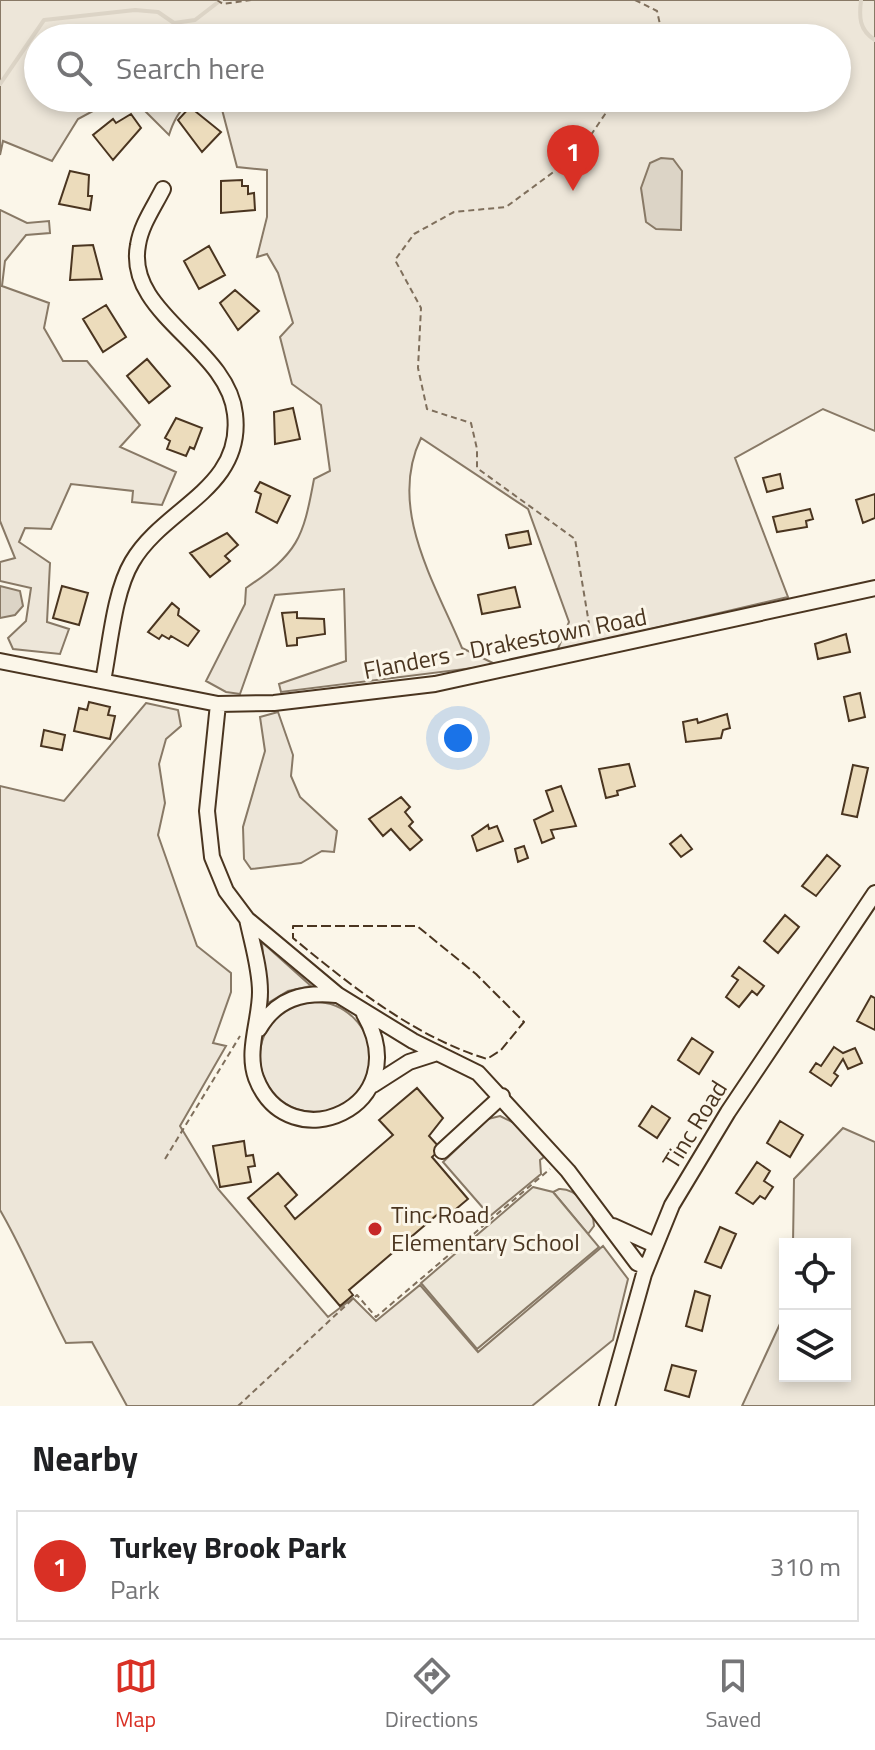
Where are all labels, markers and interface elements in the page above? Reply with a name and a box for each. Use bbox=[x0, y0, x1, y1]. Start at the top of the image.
search box bbox=[24, 24, 851, 112]
text: Search here bbox=[116, 45, 265, 91]
icon: search bbox=[52, 46, 96, 90]
pin: 1 bbox=[547, 125, 599, 191]
street label: Flanders - Drakestown Road bbox=[360, 598, 650, 688]
your location bbox=[438, 718, 478, 758]
street label: Tinc Road bbox=[653, 1073, 736, 1176]
place label: Tinc Road Elementary School bbox=[391, 1196, 580, 1260]
marker: Tinc Road Elementary School bbox=[366, 1220, 384, 1238]
map controls bbox=[779, 1238, 851, 1382]
button: locate bbox=[779, 1238, 851, 1310]
button: layers bbox=[779, 1310, 851, 1382]
text: Nearby bbox=[32, 1432, 138, 1484]
text: Turkey Brook Park bbox=[110, 1524, 347, 1570]
text: 1 bbox=[53, 1547, 67, 1586]
text: 310 m bbox=[770, 1547, 841, 1586]
text: Park bbox=[110, 1570, 160, 1609]
tab: Map bbox=[114, 1654, 158, 1736]
tab: Directions bbox=[385, 1654, 478, 1736]
tab: Saved bbox=[705, 1654, 761, 1736]

